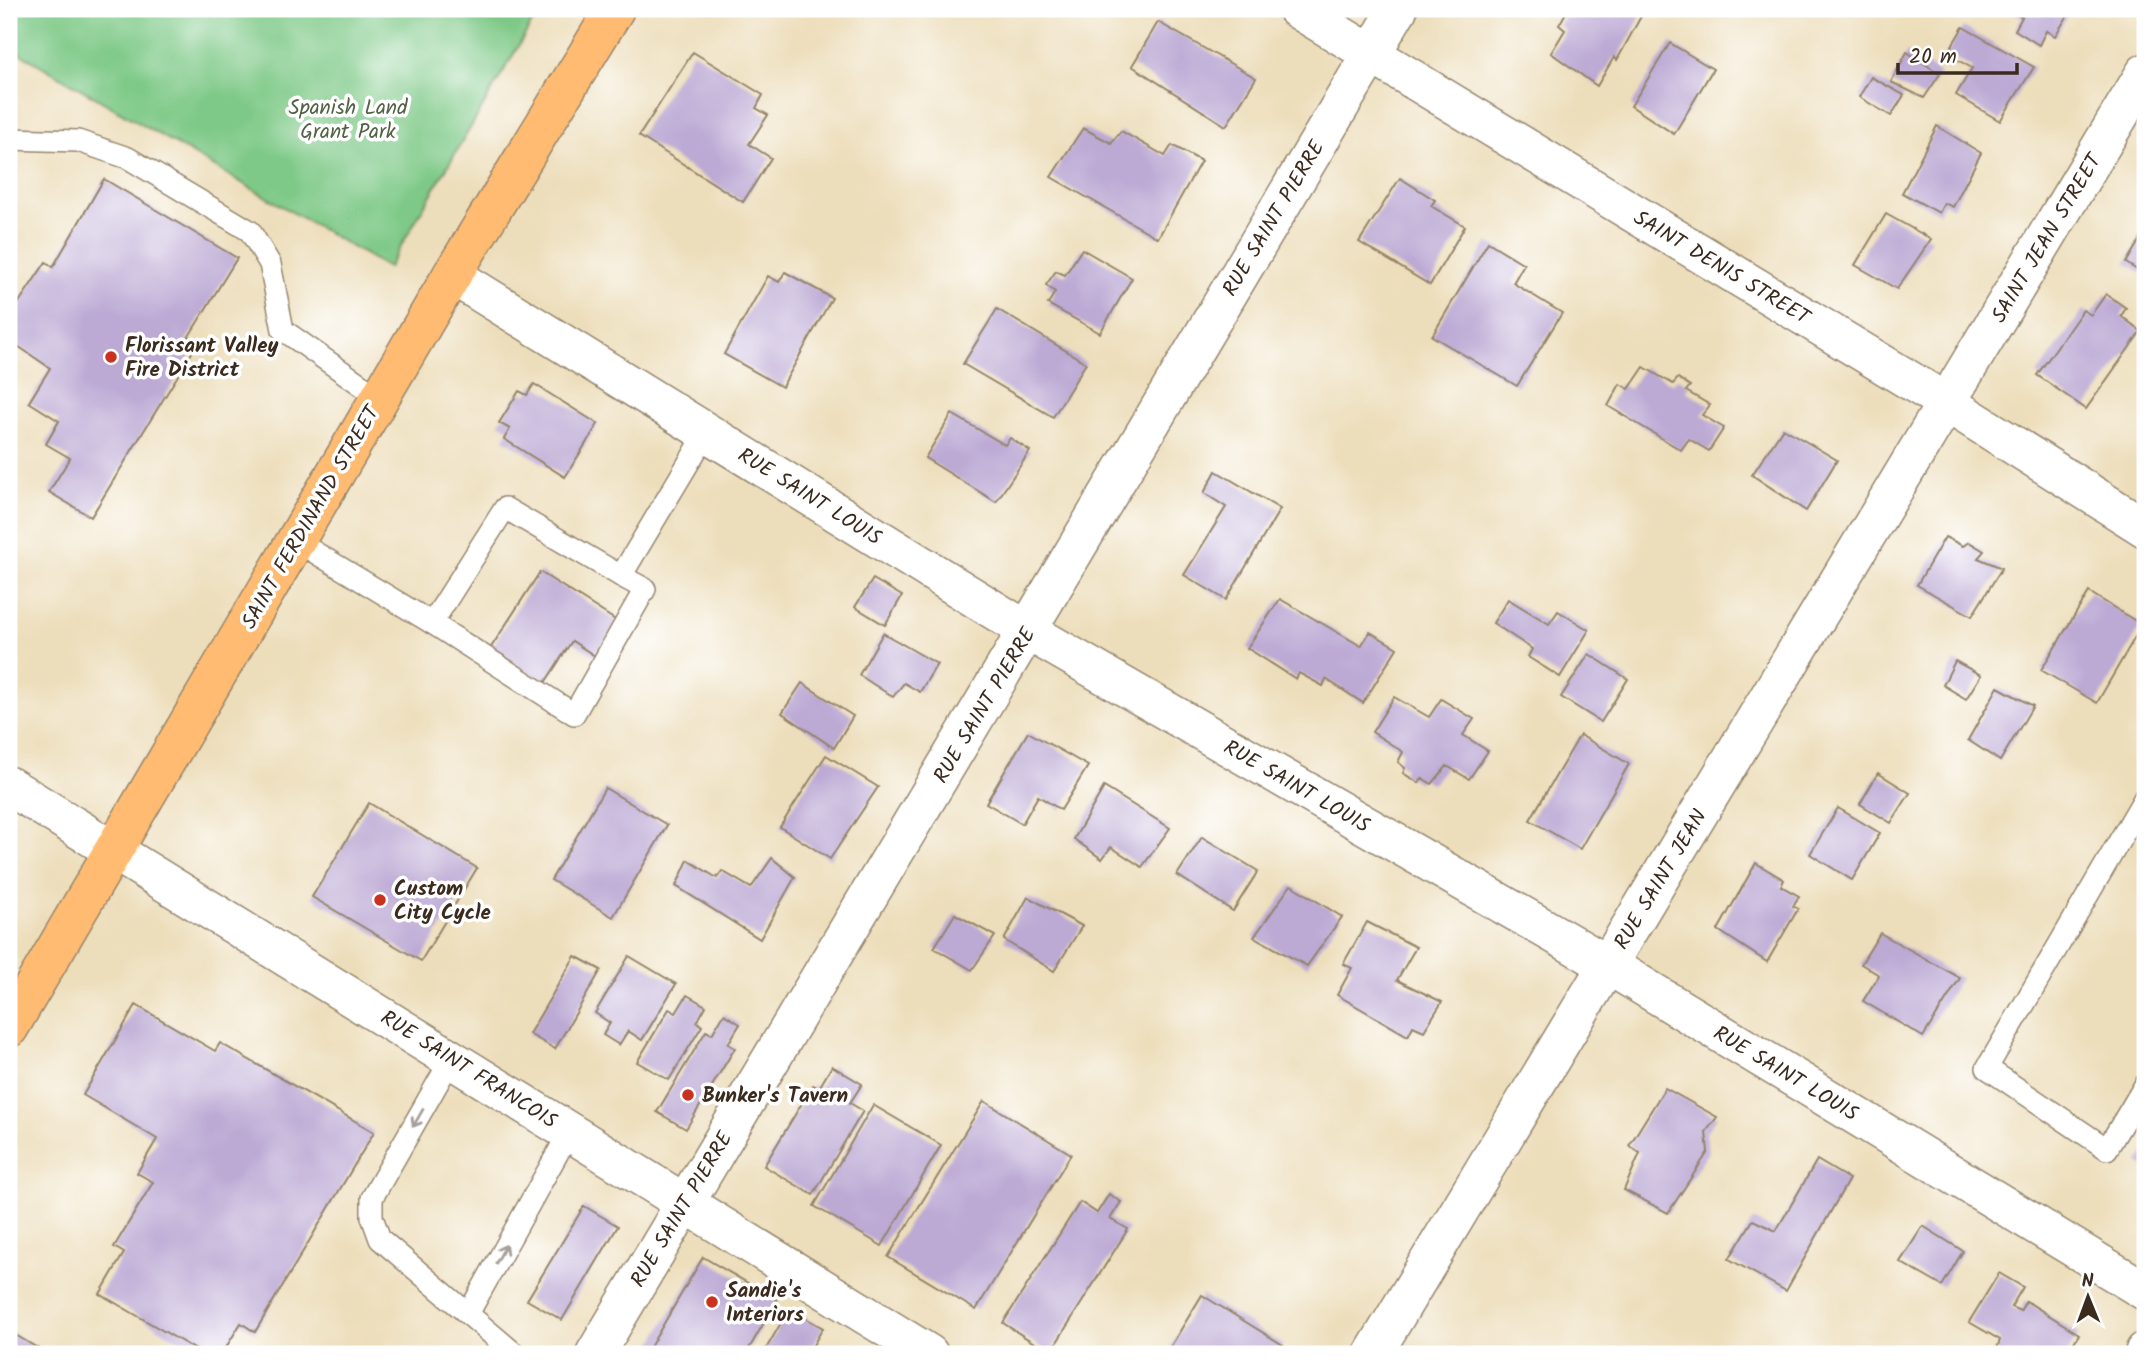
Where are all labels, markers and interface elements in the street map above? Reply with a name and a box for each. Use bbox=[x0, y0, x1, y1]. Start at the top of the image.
scale bar bbox=[1898, 32, 2018, 76]
text: 20 m bbox=[1909, 41, 1957, 74]
park label: Spanish Land Grant Park bbox=[289, 92, 408, 149]
street label: RUE SAINT PIERRE bbox=[1215, 134, 1334, 303]
street label: SAINT JEAN STREET bbox=[1984, 146, 2112, 330]
street label: SAINT DENIS STREET bbox=[1627, 202, 1817, 335]
place label: Florissant Valley Fire District bbox=[125, 330, 278, 387]
marker: Florissant Valley Fire District bbox=[103, 349, 119, 365]
street label: SAINT FERDINAND STREET bbox=[234, 398, 390, 636]
street label: RUE SAINT LOUIS bbox=[731, 440, 888, 555]
street label: RUE SAINT PIERRE bbox=[926, 621, 1045, 790]
street label: RUE SAINT LOUIS bbox=[1217, 732, 1376, 843]
street label: RUE SAINT JEAN bbox=[1606, 803, 1716, 956]
place label: Custom City Cycle bbox=[394, 873, 491, 930]
marker: Custom City Cycle bbox=[372, 892, 388, 908]
street label: RUE SAINT FRANCOIS bbox=[373, 1002, 563, 1138]
street label: RUE SAINT LOUIS bbox=[1706, 1018, 1864, 1131]
place label: Bunker's Tavern bbox=[702, 1080, 848, 1113]
marker: Bunker's Tavern bbox=[680, 1087, 696, 1103]
one-way arrow bbox=[411, 1107, 425, 1127]
street label: RUE SAINT PIERRE bbox=[623, 1125, 742, 1294]
one-way arrow bbox=[494, 1245, 508, 1265]
north arrow bbox=[2052, 1262, 2122, 1332]
text: N bbox=[2081, 1267, 2094, 1297]
place label: Sandie's Interiors bbox=[726, 1275, 804, 1332]
marker: Sandie's Interiors bbox=[704, 1294, 720, 1310]

